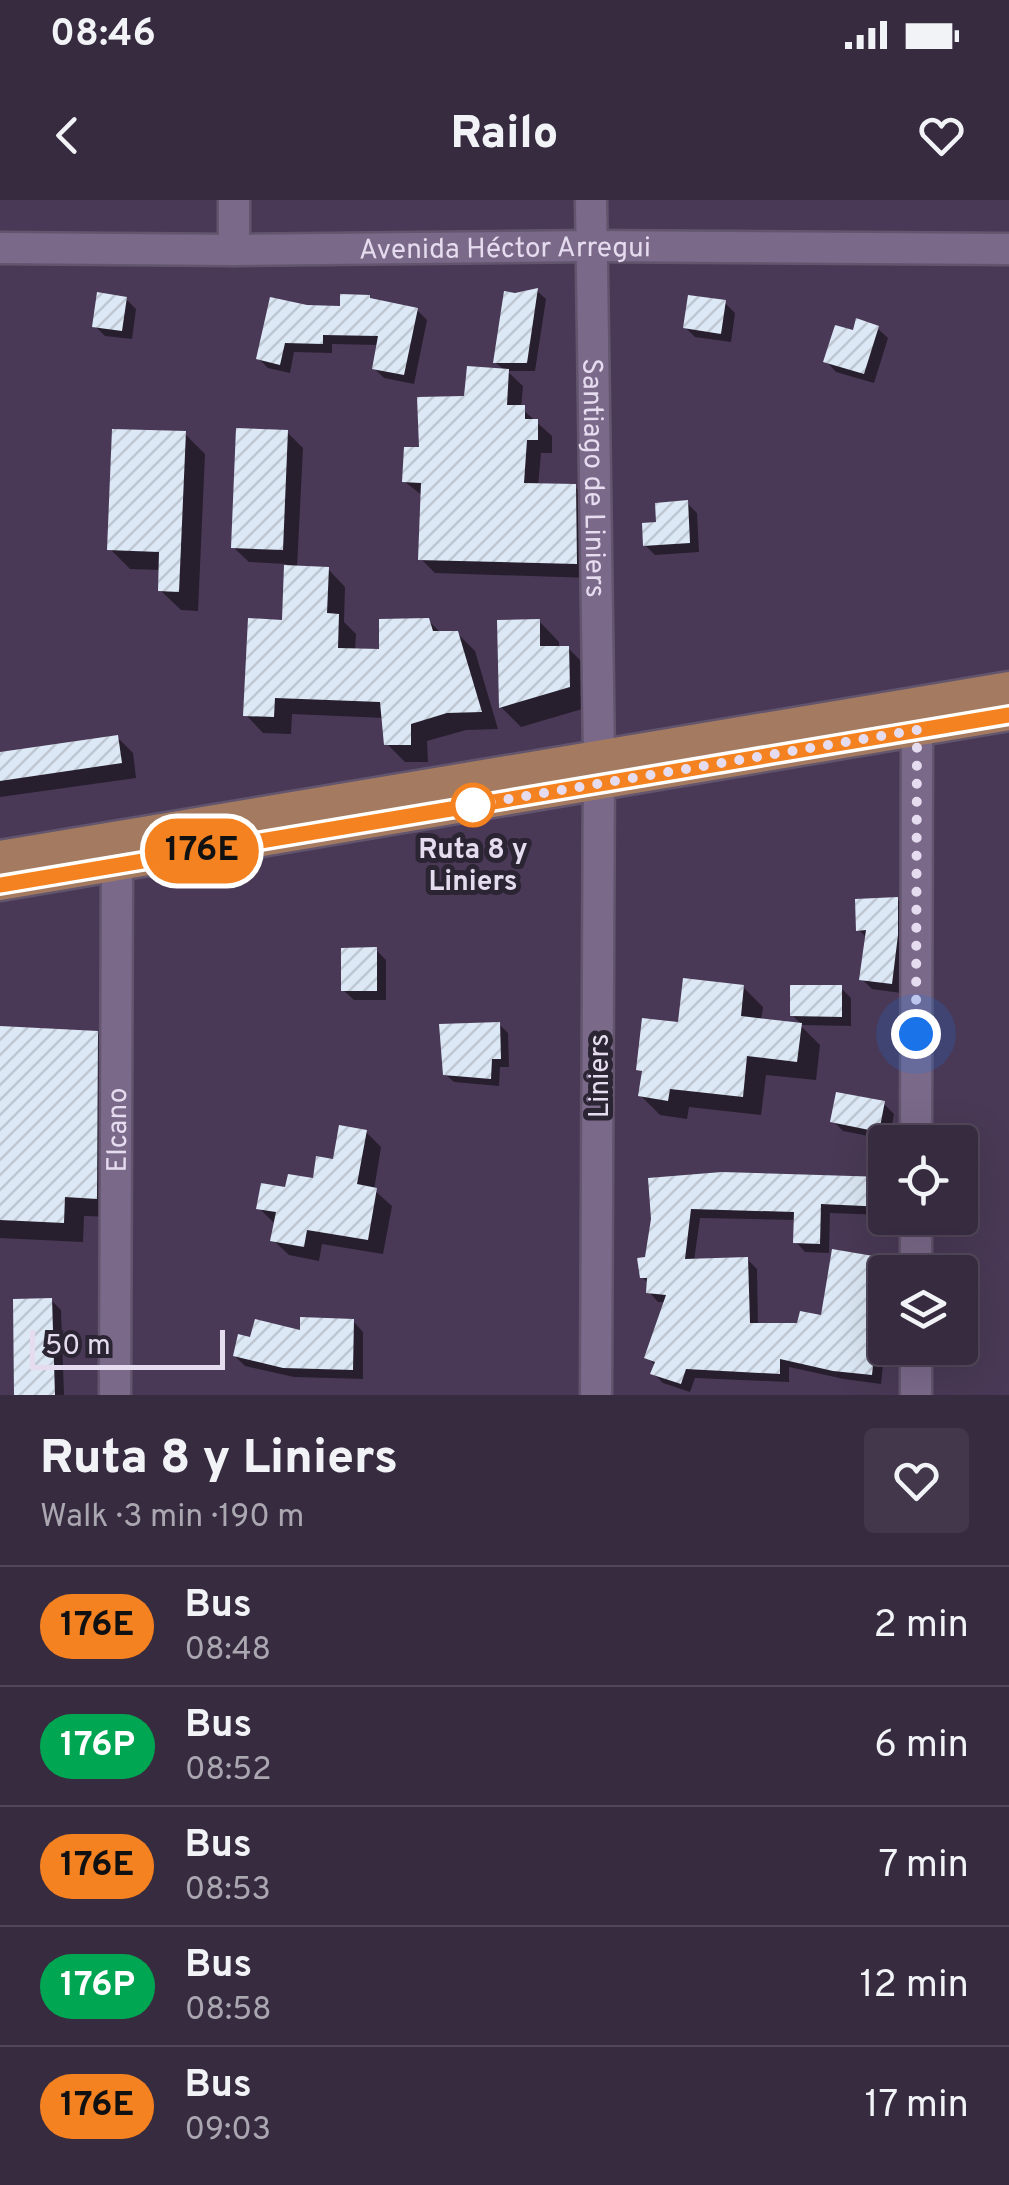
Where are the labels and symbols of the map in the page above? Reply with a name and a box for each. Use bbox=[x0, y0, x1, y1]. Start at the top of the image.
street label: Avenida Héctor Arregui bbox=[359, 231, 651, 270]
street label: Santiago de Liniers bbox=[572, 358, 612, 598]
marker: Ruta 8 y Liniers bbox=[452, 784, 494, 826]
line badge: 176E bbox=[132, 818, 272, 884]
place label: Ruta 8 y Liniers bbox=[418, 833, 528, 901]
your location bbox=[891, 1009, 941, 1059]
street label: Liniers bbox=[583, 1034, 619, 1118]
street label: Elcano bbox=[101, 1088, 137, 1172]
scale bar bbox=[30, 1325, 225, 1370]

